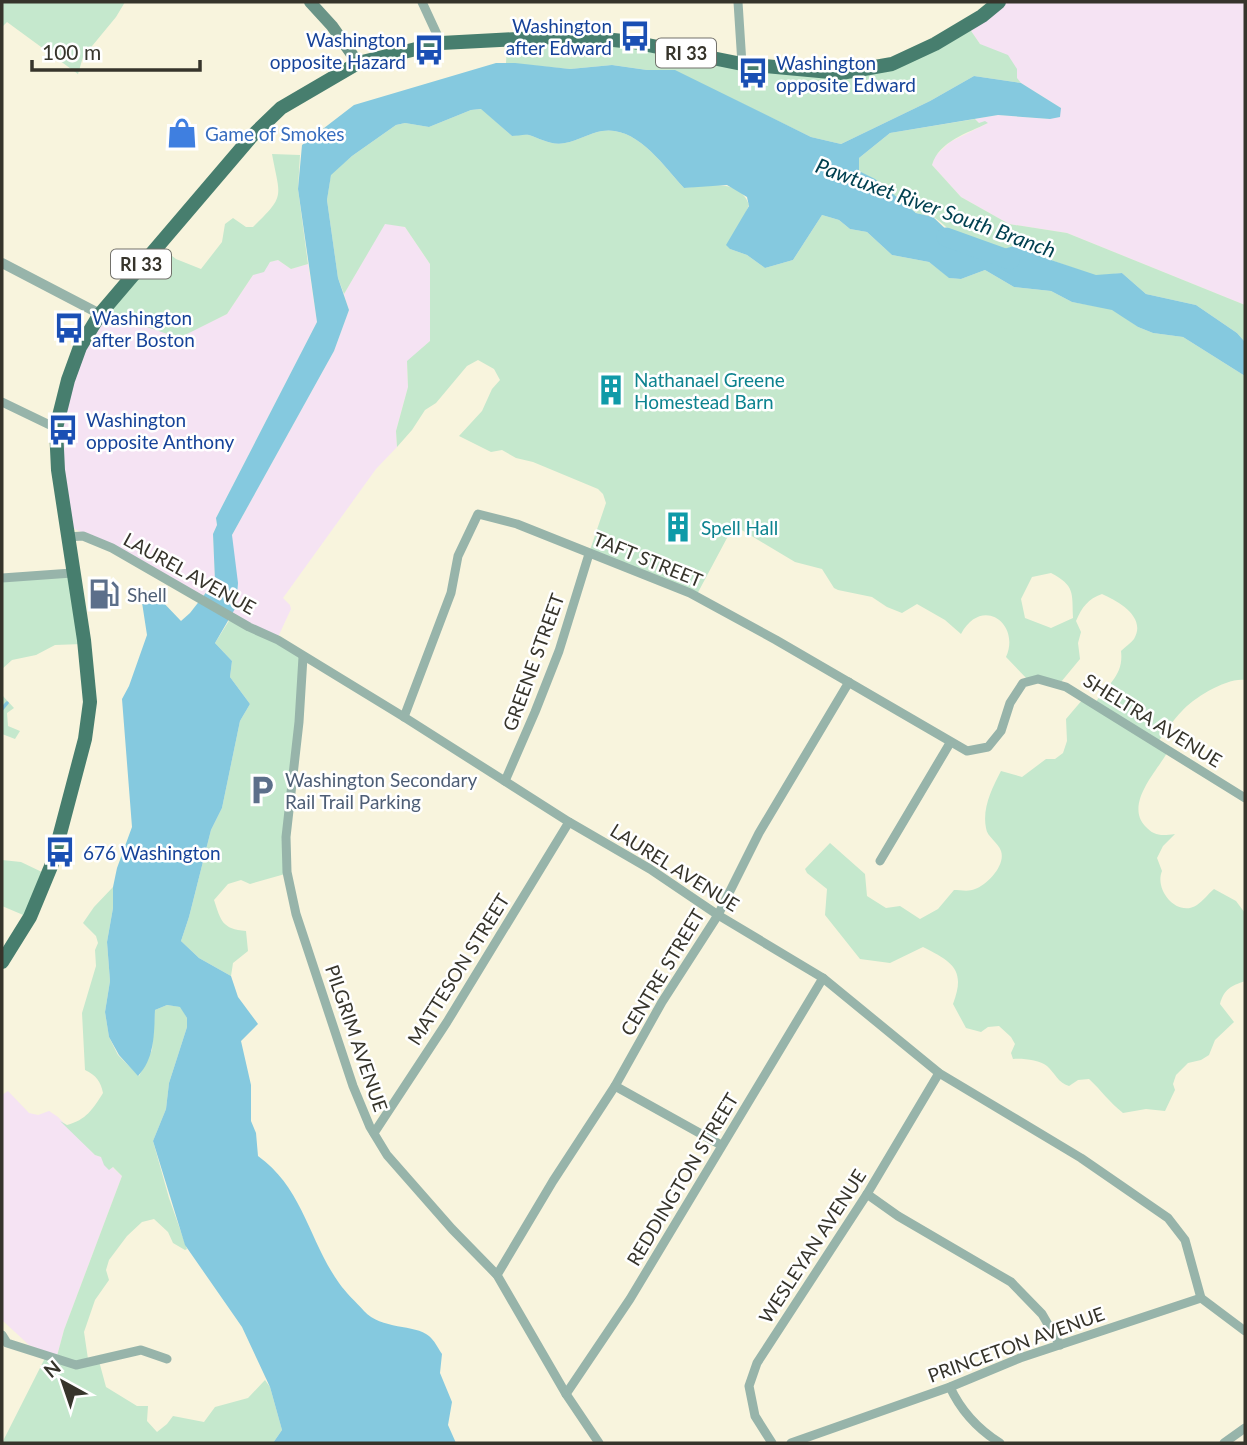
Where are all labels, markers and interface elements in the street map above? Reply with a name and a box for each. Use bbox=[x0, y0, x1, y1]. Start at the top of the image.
place label: Washington after Edward bbox=[506, 14, 612, 59]
bus stop icon: Washington after Edward bbox=[618, 19, 652, 53]
scale bar bbox=[32, 28, 200, 72]
place label: Washington opposite Hazard bbox=[270, 28, 406, 73]
bus stop icon: Washington opposite Hazard bbox=[412, 33, 446, 67]
road number: RI 33 bbox=[656, 38, 716, 68]
text: 100 m bbox=[42, 39, 101, 64]
place label: Washington opposite Edward bbox=[776, 51, 916, 96]
bus stop icon: Washington opposite Edward bbox=[736, 56, 770, 90]
shop icon: Game of Smokes bbox=[165, 116, 199, 150]
place label: Game of Smokes bbox=[205, 122, 344, 145]
water label: Pawtuxet River South Branch bbox=[813, 152, 1059, 262]
road number: RI 33 bbox=[111, 250, 171, 278]
place label: Washington after Boston bbox=[92, 306, 195, 351]
bus stop icon: Washington after Boston bbox=[52, 311, 86, 345]
place label: Nathanael Greene Homestead Barn bbox=[634, 368, 785, 413]
building icon: Nathanael Greene Homestead Barn bbox=[594, 373, 628, 407]
place label: Washington opposite Anthony bbox=[86, 408, 235, 453]
bus stop icon: Washington opposite Anthony bbox=[46, 413, 80, 447]
building icon: Spell Hall bbox=[661, 510, 695, 544]
place label: Spell Hall bbox=[701, 516, 778, 539]
street label: LAUREL AVENUE bbox=[120, 527, 260, 619]
street label: TAFT STREET bbox=[590, 527, 706, 591]
fuel station icon: Shell bbox=[87, 577, 121, 611]
place label: Shell bbox=[127, 583, 167, 606]
street label: GREENE STREET bbox=[497, 590, 569, 734]
street label: SHELTRA AVENUE bbox=[1080, 668, 1226, 772]
place label: Washington Secondary Rail Trail Parking bbox=[285, 768, 477, 813]
parking icon: Washington Secondary Rail Trail Parking bbox=[245, 773, 279, 807]
street label: LAUREL AVENUE bbox=[606, 818, 744, 916]
bus stop icon: 676 Washington bbox=[43, 835, 77, 869]
place label: 676 Washington bbox=[83, 841, 221, 864]
street label: MATTESON STREET bbox=[402, 889, 514, 1049]
street label: CENTRE STREET bbox=[615, 904, 709, 1040]
street label: PILGRIM AVENUE bbox=[321, 961, 393, 1115]
street label: REDDINGTON STREET bbox=[621, 1089, 743, 1269]
street label: WESLEYAN AVENUE bbox=[754, 1165, 870, 1327]
street label: PRINCETON AVENUE bbox=[924, 1301, 1108, 1387]
north arrow bbox=[28, 1347, 98, 1417]
text: N bbox=[39, 1355, 65, 1382]

